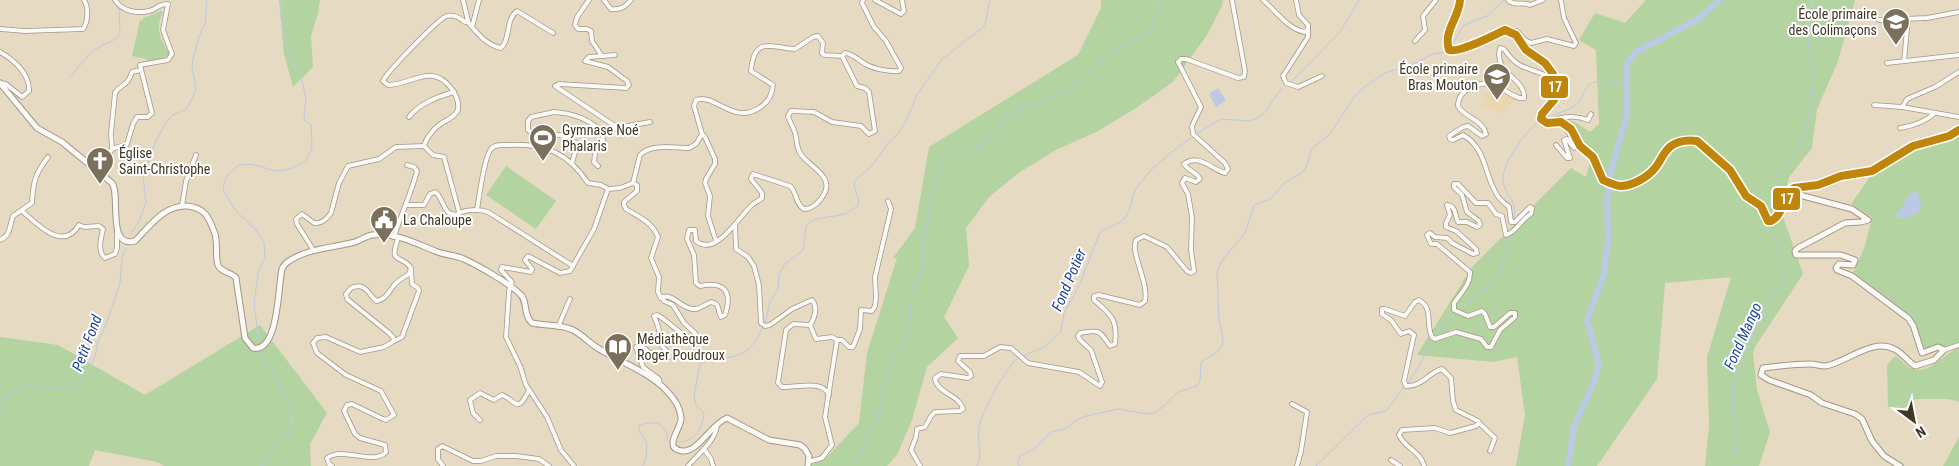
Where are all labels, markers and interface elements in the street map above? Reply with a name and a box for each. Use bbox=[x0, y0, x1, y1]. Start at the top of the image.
place label: École primaire des Colimaçons bbox=[1789, 5, 1877, 38]
school or university icon: École primaire des Colimaçons bbox=[1881, 7, 1911, 46]
place label: École primaire Bras Mouton bbox=[1399, 60, 1478, 93]
school or university icon: École primaire Bras Mouton bbox=[1482, 62, 1512, 101]
line badge: 17 bbox=[1540, 75, 1569, 99]
text: 17 bbox=[1548, 79, 1562, 95]
place label: Gymnase Noé Phalaris bbox=[562, 122, 639, 154]
sports icon: Gymnase Noé Phalaris bbox=[528, 123, 558, 162]
place label: Église Saint-Christophe bbox=[119, 144, 211, 177]
church icon: Église Saint-Christophe bbox=[85, 146, 115, 185]
line badge: 17 bbox=[1772, 187, 1801, 211]
text: 17 bbox=[1780, 191, 1794, 207]
public building icon: La Chaloupe bbox=[369, 205, 399, 244]
place label: La Chaloupe bbox=[403, 212, 472, 228]
water label: Fond Potier bbox=[1048, 246, 1090, 314]
water label: Fond Mango bbox=[1720, 300, 1766, 372]
water label: Petit Fond bbox=[68, 312, 106, 374]
place label: Médiathèque Roger Poudroux bbox=[637, 331, 725, 363]
library icon: Médiathèque Roger Poudroux bbox=[603, 332, 633, 371]
north arrow bbox=[1889, 396, 1939, 446]
text: N bbox=[1913, 423, 1929, 441]

